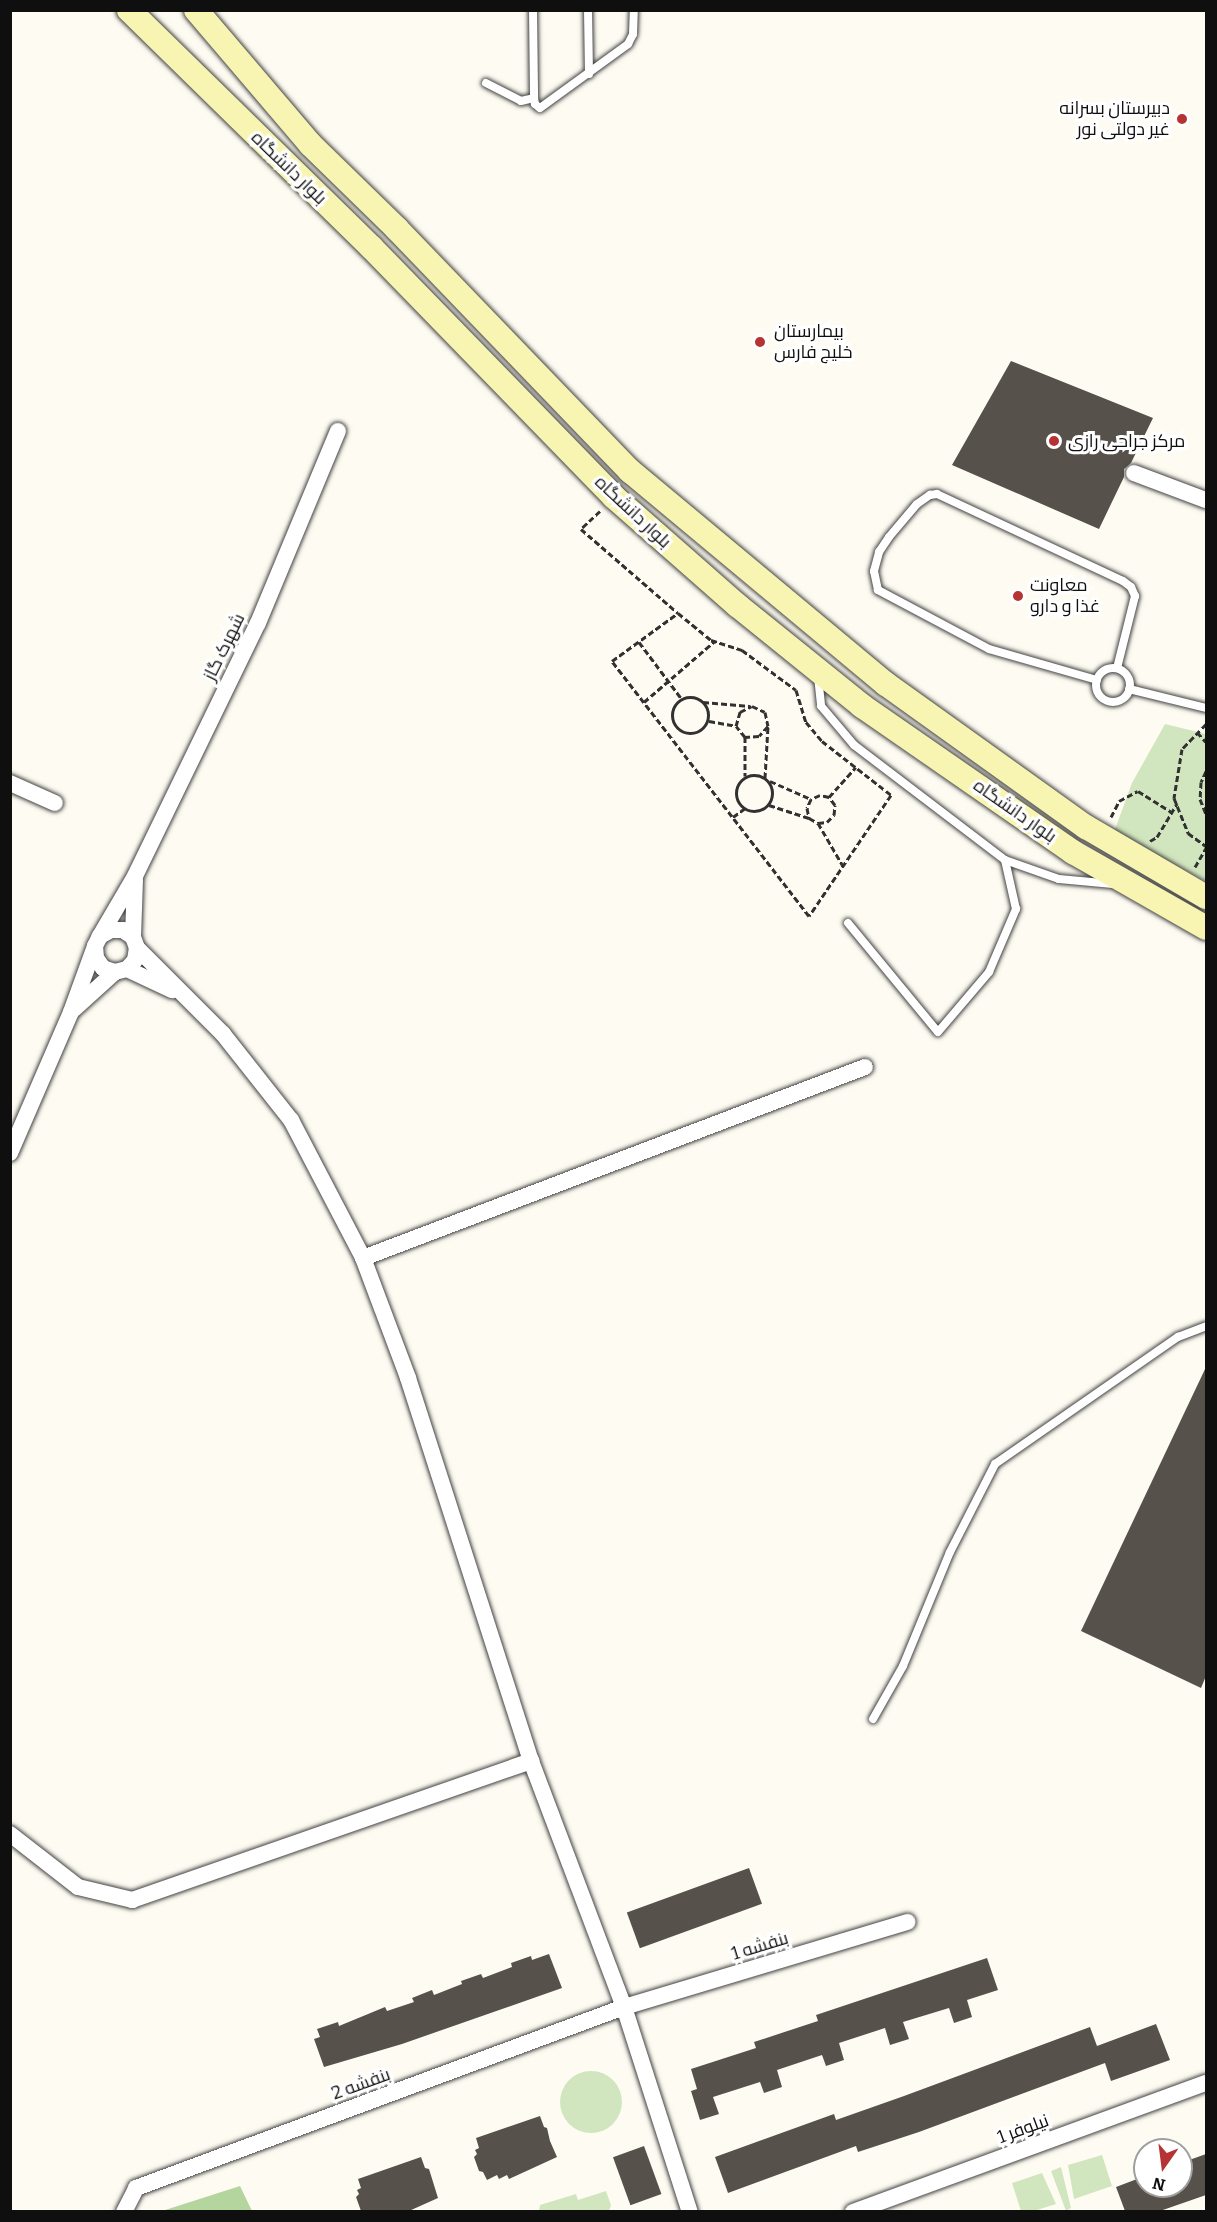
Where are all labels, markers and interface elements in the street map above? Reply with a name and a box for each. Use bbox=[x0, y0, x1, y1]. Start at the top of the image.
place label: دبیرستان بسرانه غیر دولتی نور bbox=[1059, 98, 1170, 140]
marker: دبیرستان بسرانه غیر دولتی نور bbox=[1175, 112, 1189, 126]
street label: بلوار دانشگاه bbox=[247, 127, 331, 209]
place label: بیمارستان خلیج فارس bbox=[774, 321, 852, 364]
marker: بیمارستان خلیج فارس bbox=[751, 333, 769, 351]
place label: مرکز جراحی رازی bbox=[1068, 430, 1185, 452]
marker: مرکز جراحی رازی bbox=[1045, 432, 1063, 450]
street label: بلوار دانشگاه bbox=[590, 471, 676, 553]
place label: معاونت غذا و دارو bbox=[1030, 575, 1100, 618]
marker: معاونت غذا و دارو bbox=[1011, 589, 1025, 603]
street label: شهرک گاز bbox=[198, 610, 250, 684]
street label: بلوار دانشگاه bbox=[969, 775, 1061, 847]
street label: بنفشه 1 bbox=[729, 1927, 791, 1965]
street label: بنفشه 2 bbox=[329, 2063, 393, 2105]
street label: نیلوفر 1 bbox=[994, 2110, 1052, 2148]
north arrow bbox=[1133, 2138, 1193, 2198]
text: N bbox=[1151, 2173, 1167, 2195]

